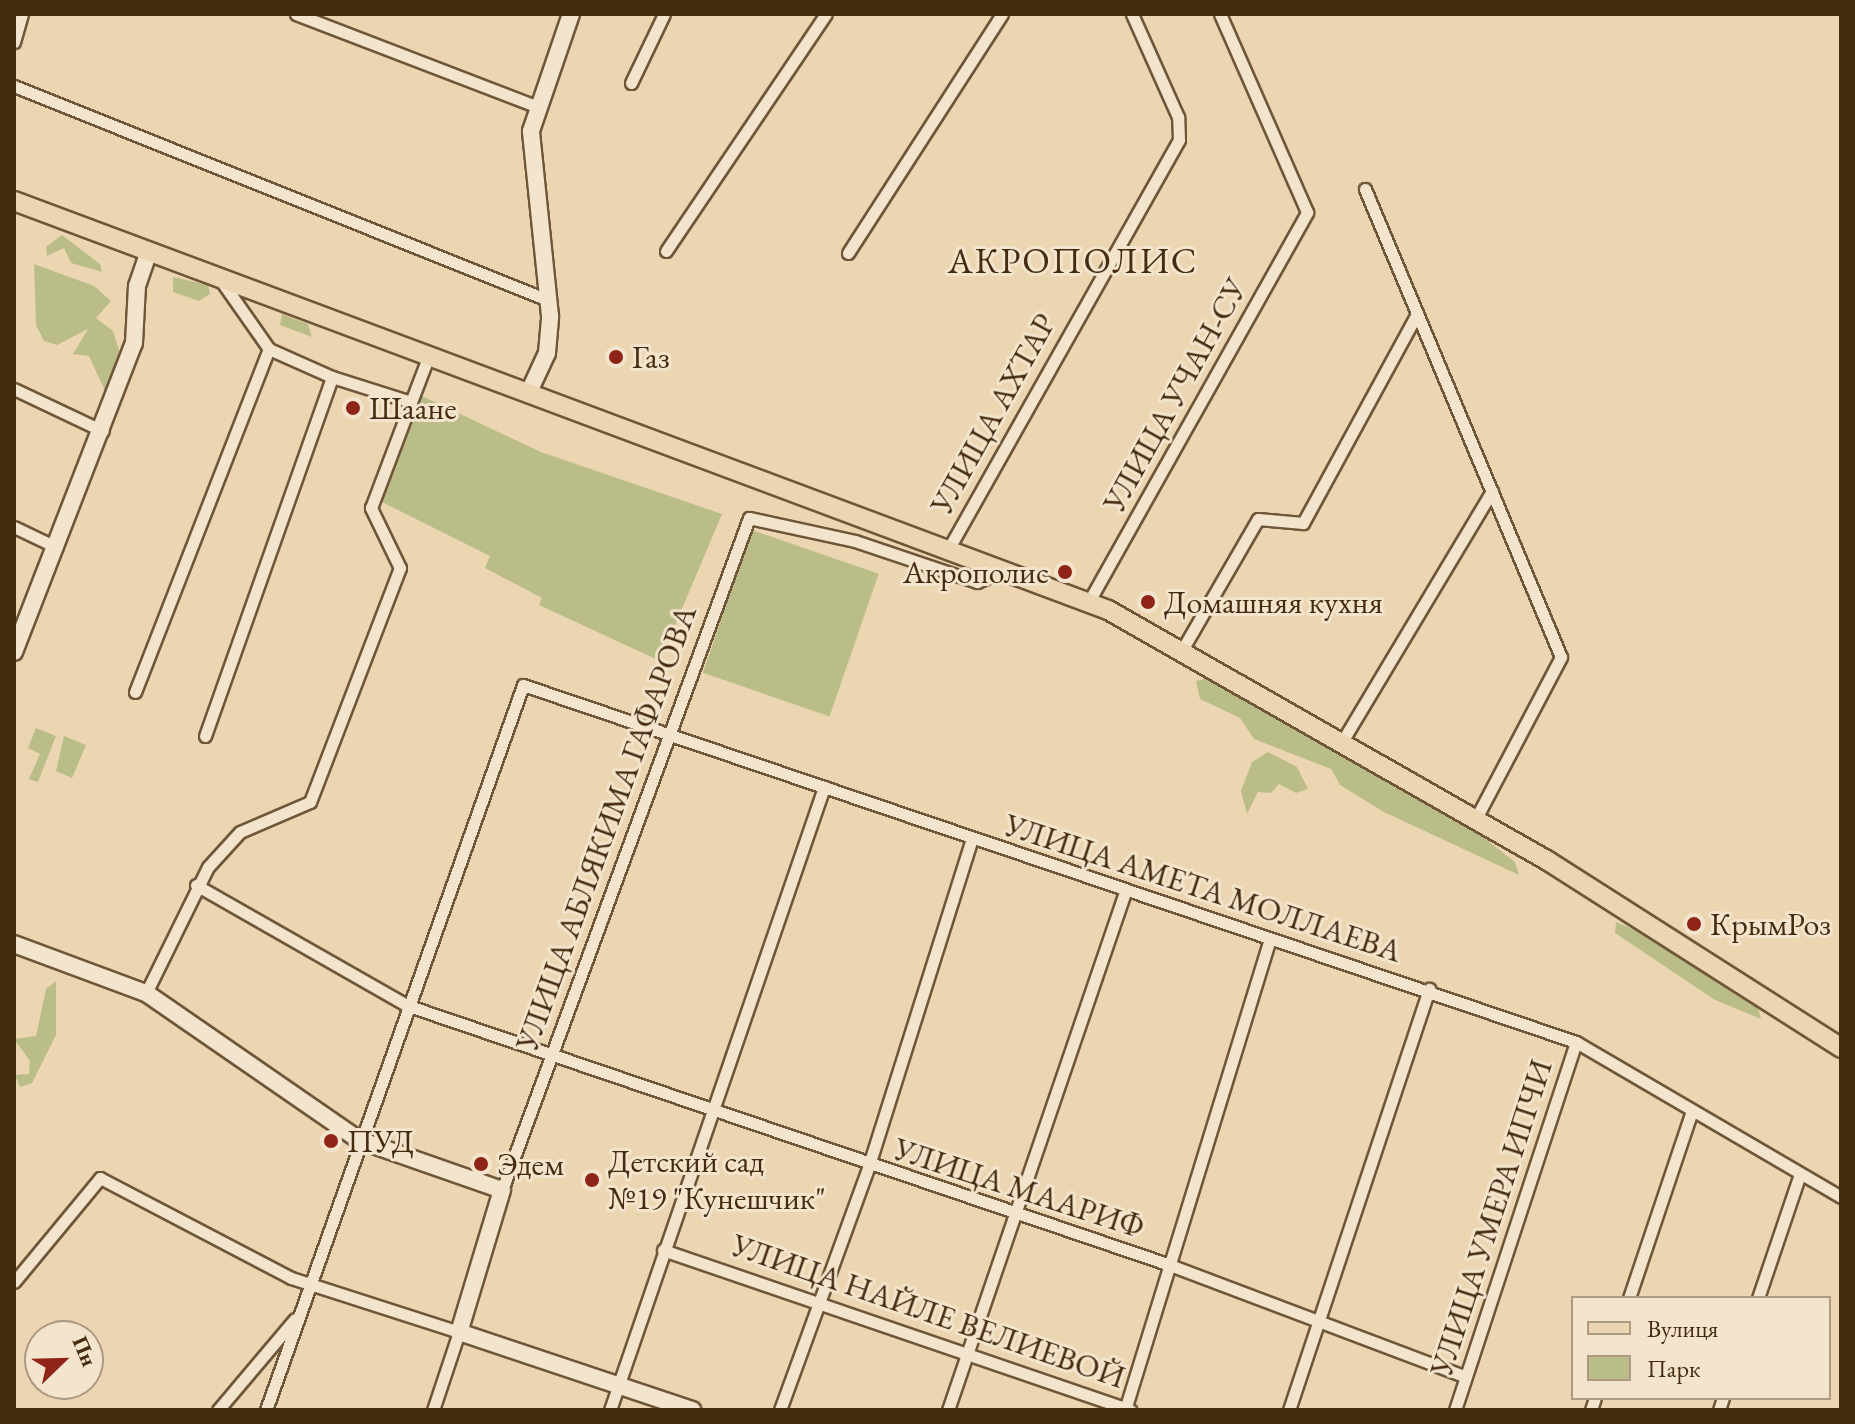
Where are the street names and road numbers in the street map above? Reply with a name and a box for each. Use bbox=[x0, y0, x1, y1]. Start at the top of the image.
street label: УЛИЦА УЧАН-СУ bbox=[1095, 271, 1255, 519]
street label: УЛИЦА АХТАР bbox=[922, 307, 1064, 521]
street label: УЛИЦА АБЛЯКИМА ГАФАРОВА bbox=[507, 600, 705, 1056]
street label: УЛИЦА АМЕТА МОЛЛАЕВА bbox=[1000, 806, 1406, 970]
street label: УЛИЦА УМЕРА ИПЧИ bbox=[1422, 1055, 1560, 1381]
street label: УЛИЦА МААРИФ bbox=[889, 1129, 1149, 1247]
street label: УЛИЦА НАЙЛЕ ВЕЛИЕВОЙ bbox=[726, 1226, 1130, 1396]

